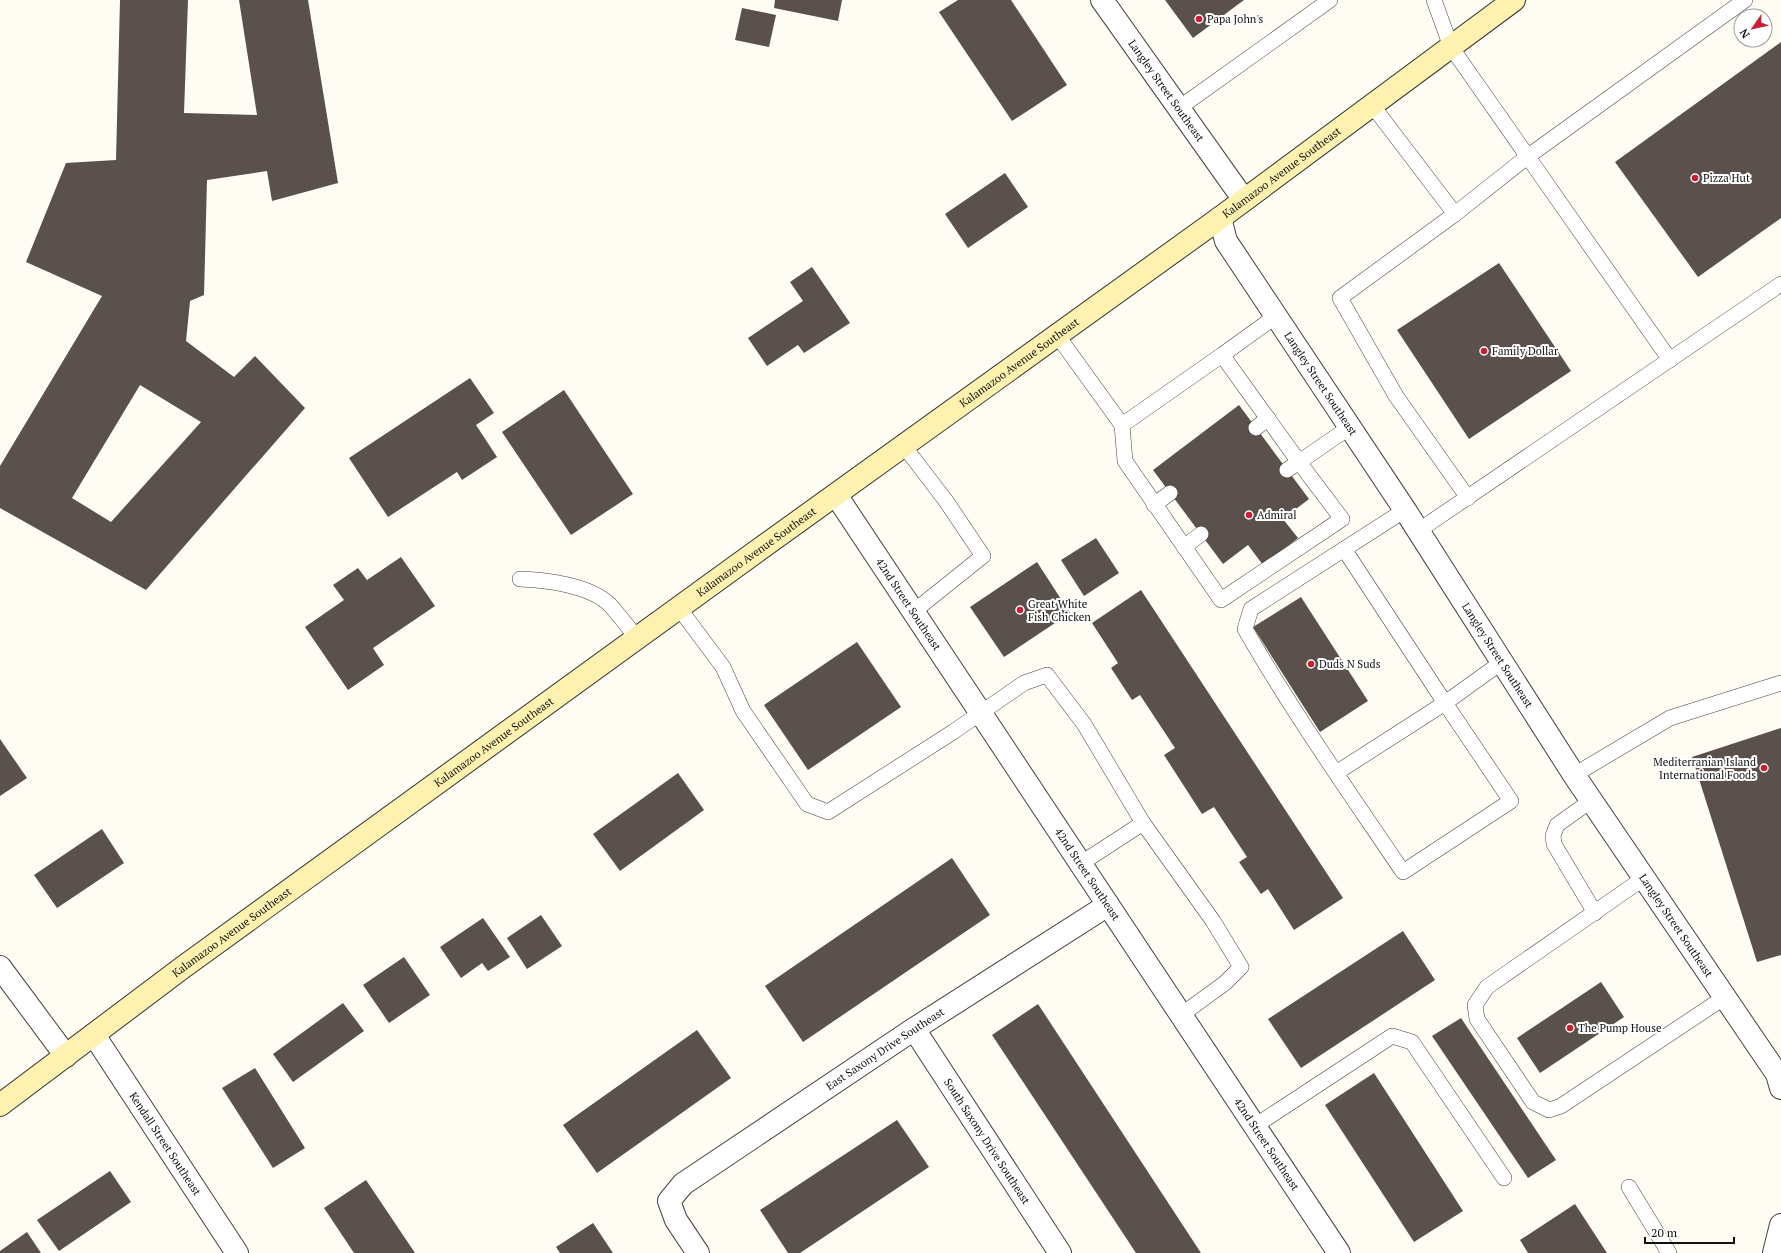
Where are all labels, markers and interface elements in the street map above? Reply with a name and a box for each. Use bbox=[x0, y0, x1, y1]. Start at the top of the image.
north arrow bbox=[1733, 8, 1773, 48]
place label: Papa John's bbox=[1207, 12, 1264, 26]
marker: Papa John's bbox=[1194, 14, 1204, 24]
text: N bbox=[1736, 26, 1753, 41]
street label: Langley Street Southeast bbox=[1125, 37, 1207, 144]
street label: Kalamazoo Avenue Southeast bbox=[1219, 124, 1344, 221]
place label: Pizza Hut bbox=[1703, 171, 1750, 185]
marker: Pizza Hut bbox=[1690, 173, 1700, 183]
street label: Kalamazoo Avenue Southeast bbox=[957, 315, 1082, 410]
street label: Langley Street Southeast bbox=[1281, 329, 1360, 438]
place label: Family Dollar bbox=[1492, 344, 1559, 358]
marker: Family Dollar bbox=[1479, 346, 1489, 356]
street label: Kalamazoo Avenue Southeast bbox=[694, 504, 819, 600]
place label: Admiral bbox=[1257, 508, 1297, 522]
marker: Admiral bbox=[1244, 510, 1254, 520]
street label: 42nd Street Southeast bbox=[873, 555, 944, 653]
place label: Great White Fish Chicken bbox=[1028, 597, 1091, 624]
street label: Langley Street Southeast bbox=[1459, 600, 1536, 710]
marker: Great White Fish Chicken bbox=[1015, 605, 1025, 615]
place label: Duds N Suds bbox=[1319, 657, 1381, 671]
marker: Duds N Suds bbox=[1306, 659, 1316, 669]
street label: Kalamazoo Avenue Southeast bbox=[431, 694, 556, 790]
place label: Mediterranian Island International Foods bbox=[1653, 755, 1756, 782]
marker: Mediterranian Island International Foods bbox=[1759, 763, 1769, 773]
street label: 42nd Street Southeast bbox=[1052, 825, 1123, 923]
street label: Langley Street Southeast bbox=[1636, 871, 1716, 980]
street label: Kalamazoo Avenue Southeast bbox=[169, 884, 294, 980]
street label: East Saxony Drive Southeast bbox=[823, 1005, 947, 1093]
place label: The Pump House bbox=[1578, 1021, 1662, 1035]
marker: The Pump House bbox=[1565, 1023, 1575, 1033]
street label: South Saxony Drive Southeast bbox=[941, 1076, 1033, 1207]
street label: Kendall Street Southeast bbox=[126, 1089, 204, 1198]
street label: 42nd Street Southeast bbox=[1231, 1095, 1302, 1193]
scale bar bbox=[1645, 1219, 1734, 1245]
text: 20 m bbox=[1651, 1225, 1678, 1240]

